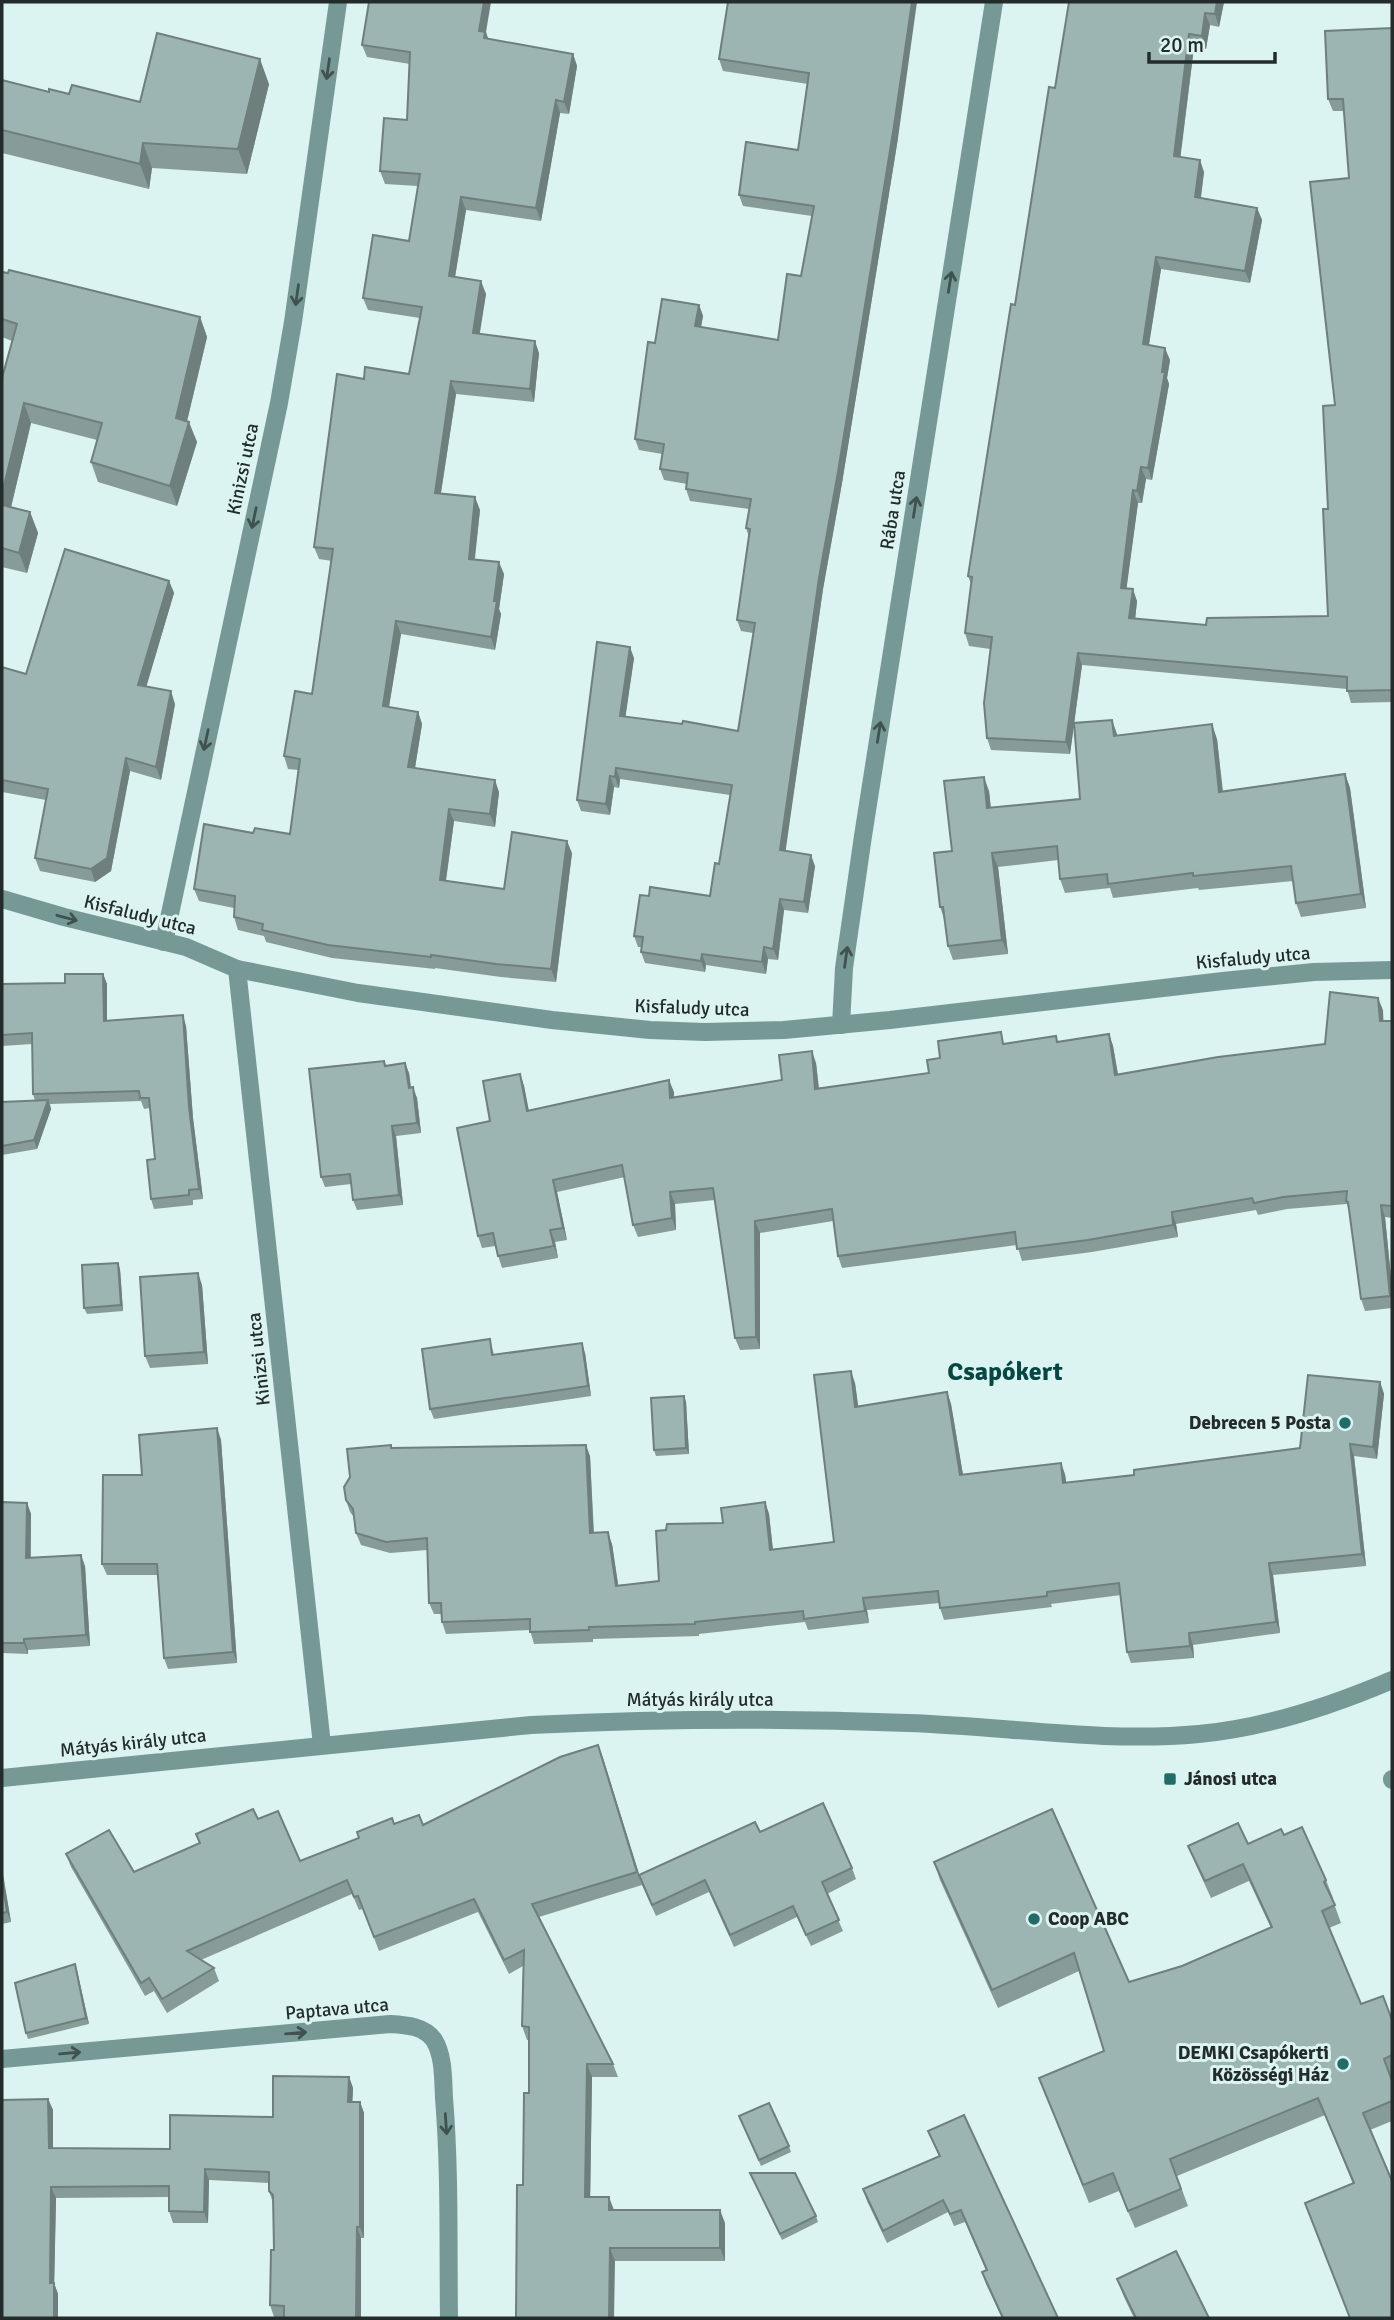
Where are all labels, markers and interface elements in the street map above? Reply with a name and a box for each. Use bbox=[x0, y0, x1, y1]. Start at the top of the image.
scale bar bbox=[1149, 21, 1275, 65]
text: 20 m bbox=[1160, 32, 1204, 58]
one-way arrow bbox=[322, 57, 335, 80]
one-way arrow bbox=[944, 272, 957, 294]
one-way arrow bbox=[290, 283, 303, 306]
street label: Kinizsi utca bbox=[222, 421, 264, 517]
street label: Rába utca bbox=[875, 469, 911, 551]
one-way arrow bbox=[909, 496, 922, 519]
one-way arrow bbox=[247, 506, 260, 529]
one-way arrow bbox=[873, 721, 886, 744]
one-way arrow bbox=[199, 728, 213, 751]
street label: Kisfaludy utca bbox=[81, 889, 199, 941]
one-way arrow bbox=[55, 912, 78, 925]
street label: Kisfaludy utca bbox=[1195, 941, 1311, 975]
one-way arrow bbox=[840, 946, 853, 969]
street label: Kisfaludy utca bbox=[634, 994, 750, 1022]
street label: Kinizsi utca bbox=[242, 1311, 276, 1407]
district label: Csapókert bbox=[947, 1356, 1063, 1388]
place label: Debrecen 5 Posta bbox=[1189, 1411, 1331, 1435]
marker: Debrecen 5 Posta bbox=[1337, 1415, 1353, 1431]
street label: Mátyás király utca bbox=[626, 1688, 774, 1712]
street label: Mátyás király utca bbox=[59, 1723, 207, 1763]
place label: Jánosi utca bbox=[1184, 1767, 1277, 1791]
marker: Jánosi utca bbox=[1162, 1771, 1178, 1787]
place label: Coop ABC bbox=[1048, 1907, 1129, 1931]
marker: Coop ABC bbox=[1026, 1911, 1042, 1927]
street label: Paptava utca bbox=[284, 1993, 390, 2025]
one-way arrow bbox=[285, 2026, 307, 2039]
place label: DEMKI Csapókerti Közösségi Ház bbox=[1178, 2041, 1329, 2087]
one-way arrow bbox=[58, 2046, 81, 2059]
marker: DEMKI Csapókerti Közösségi Ház bbox=[1335, 2056, 1351, 2072]
one-way arrow bbox=[440, 2112, 453, 2134]

